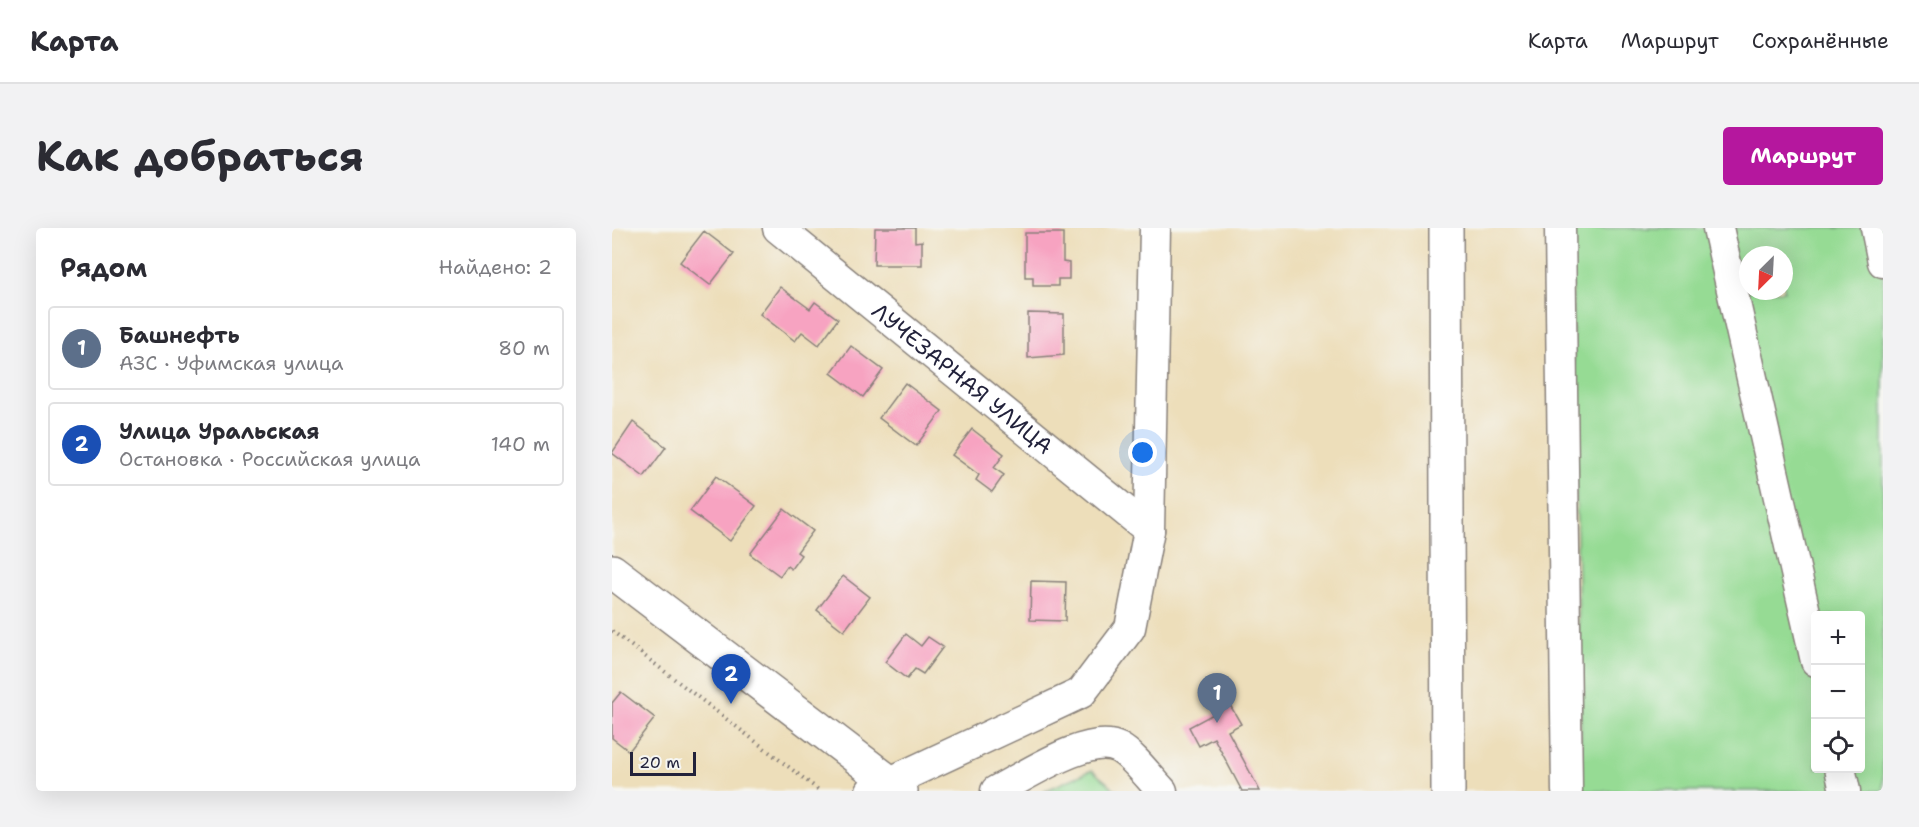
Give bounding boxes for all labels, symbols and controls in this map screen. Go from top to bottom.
text: Карта [30,22,119,60]
text: Карта [1528,27,1588,55]
text: Маршрут [1621,27,1719,55]
text: Сохранённые [1752,27,1889,55]
button: Маршрут [1723,127,1883,185]
text: Как добраться [36,128,364,184]
north arrow [1739,246,1793,300]
text: Рядом [60,250,147,285]
text: Найдено: 2 [439,254,552,280]
street label: ЛУЧЕЗАРНАЯ УЛИЦА [866,296,1059,461]
text: Башнефть [119,321,240,350]
text: 1 [77,335,86,361]
text: 80 m [498,335,550,361]
text: АЗС · Уфимская улица [119,350,344,376]
text: Улица Уральская [119,417,319,446]
text: 2 [75,431,89,457]
text: 140 m [491,431,550,457]
your location [1128,438,1157,467]
text: Остановка · Российская улица [119,446,421,472]
map controls [1811,611,1865,773]
button: + [1811,611,1865,665]
pin: 2 [712,654,750,704]
button: − [1811,665,1865,719]
pin: 1 [1198,674,1236,723]
button: locate [1811,719,1865,773]
scale bar [630,749,696,776]
text: 20 m [639,752,680,773]

